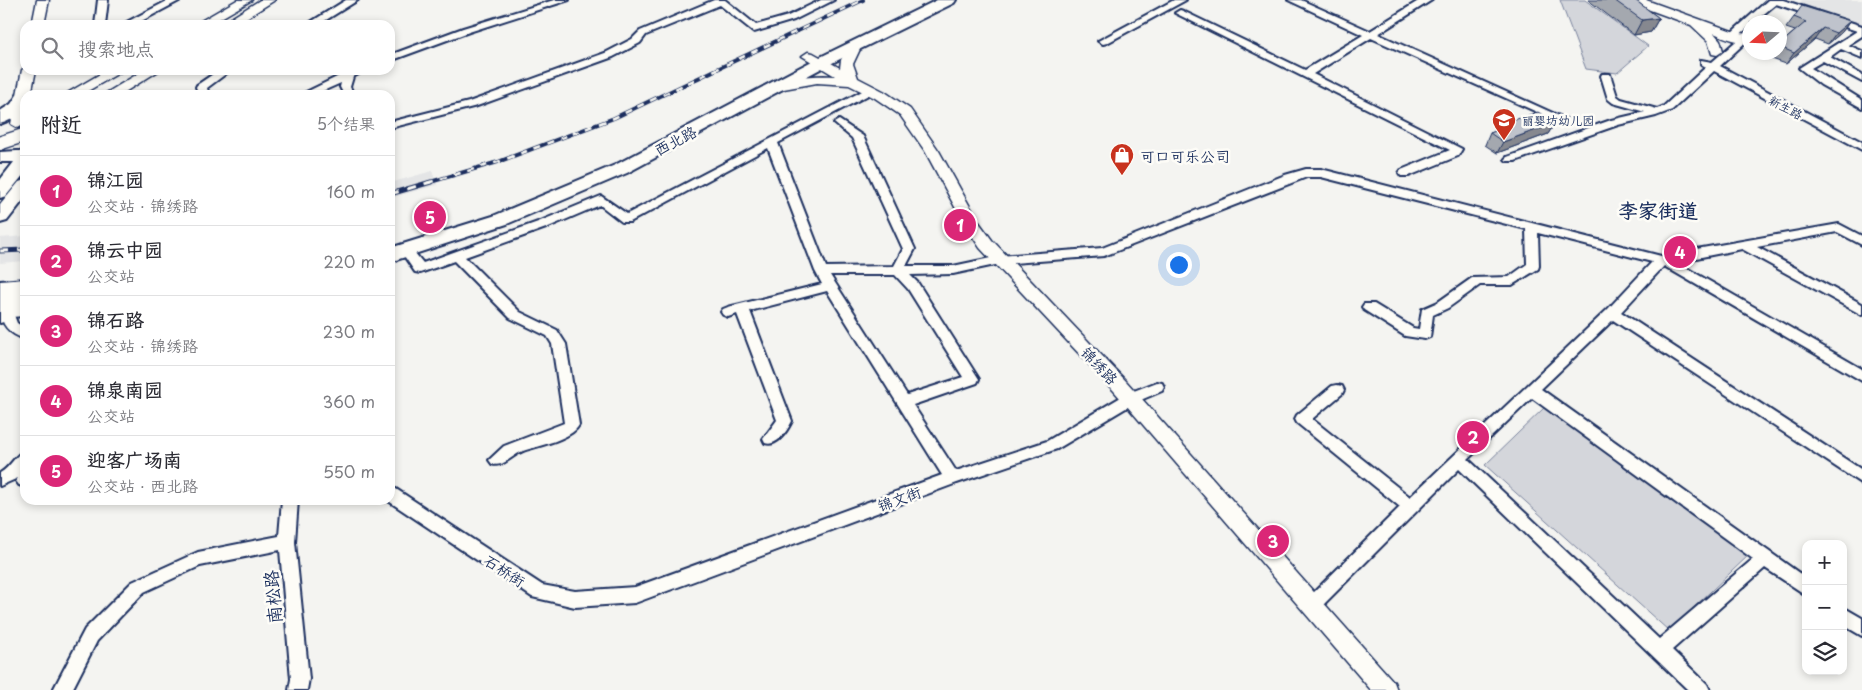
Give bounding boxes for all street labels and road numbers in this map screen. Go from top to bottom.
street label: 新生路 [1766,91,1806,123]
street label: 西北路 [650,119,700,161]
street label: 锦绣路 [1076,341,1124,389]
street label: 锦文街 [874,479,924,517]
street label: 石桥街 [480,548,530,592]
street label: 南松路 [256,569,288,625]

